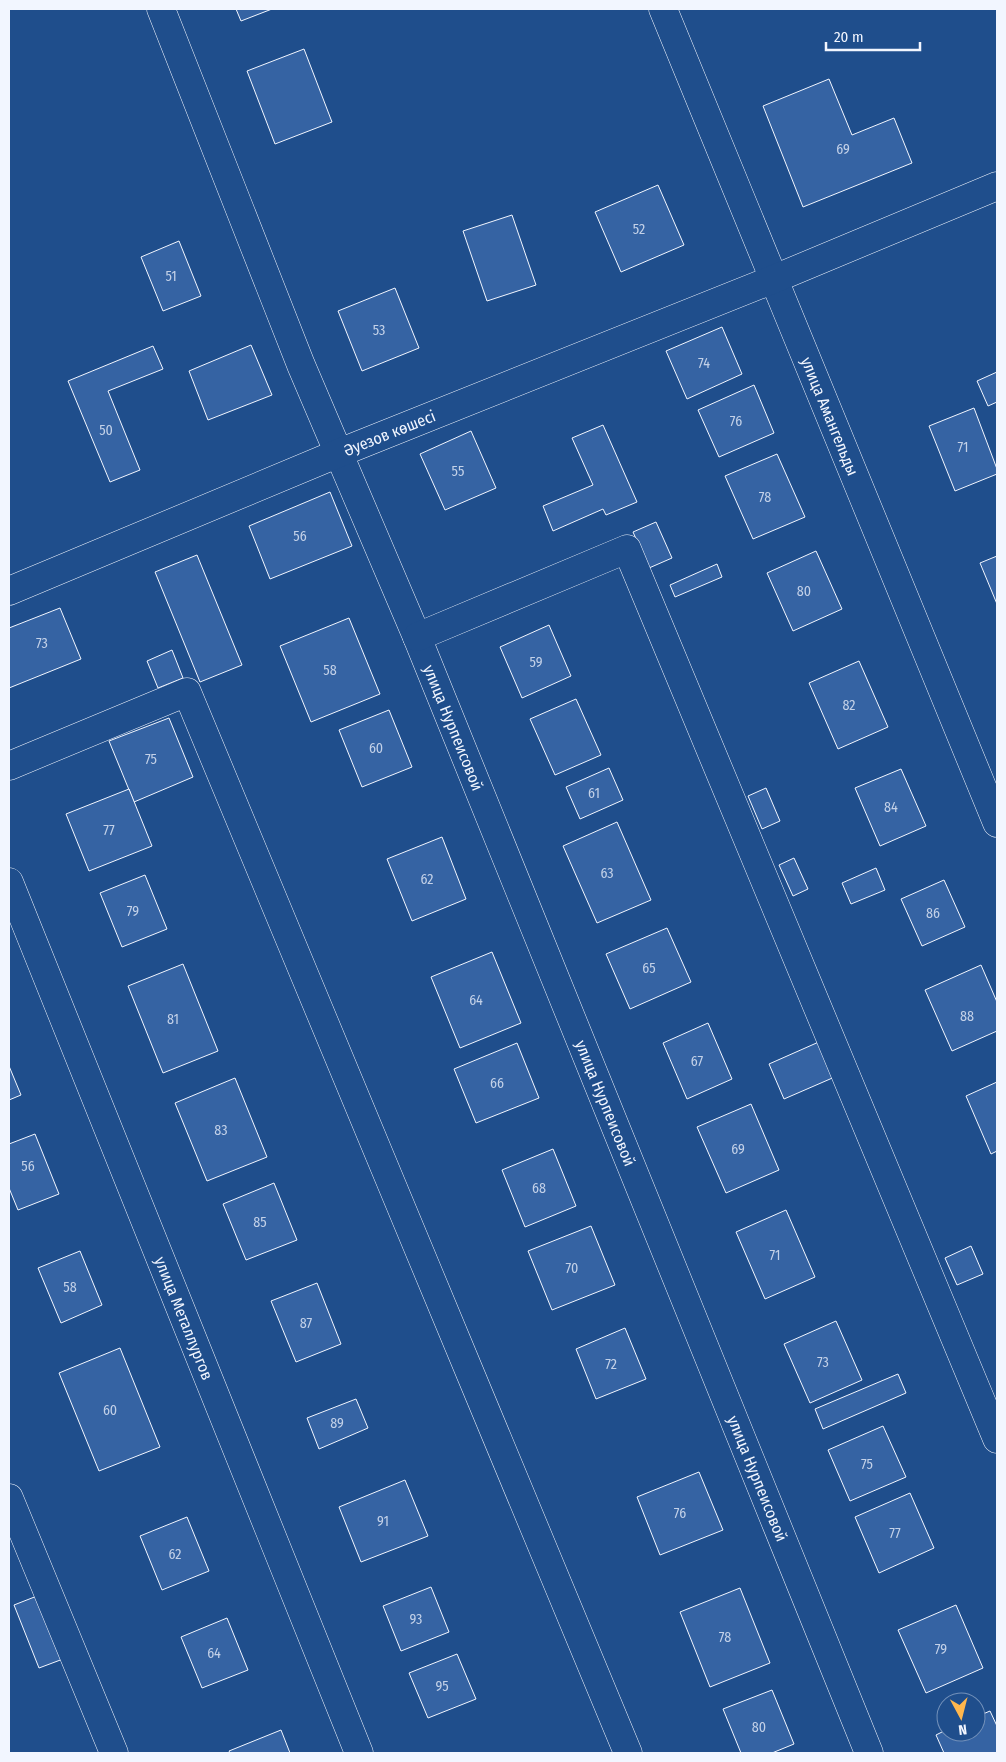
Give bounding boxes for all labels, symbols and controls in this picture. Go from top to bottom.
scale bar [826,20,920,52]
text: 20 m [834,28,864,46]
house number: 69 [836,141,850,158]
house number: 52 [633,221,645,238]
house number: 51 [165,268,177,285]
house number: 53 [373,322,385,339]
street label: улица Амангельды [797,354,863,478]
house number: 74 [698,355,710,372]
street label: Әуезов көшесі [341,406,438,460]
house number: 76 [730,413,742,430]
house number: 50 [99,422,113,439]
house number: 71 [958,439,968,456]
house number: 55 [452,463,464,480]
house number: 78 [759,489,771,506]
house number: 56 [293,528,307,545]
house number: 80 [797,583,811,600]
house number: 73 [36,635,48,652]
house number: 59 [529,654,543,671]
house number: 58 [323,662,337,679]
street label: улица Нурпеисовой [420,662,488,793]
house number: 82 [842,697,856,714]
house number: 60 [369,740,383,757]
house number: 75 [145,751,157,768]
house number: 61 [588,785,600,802]
house number: 84 [884,799,898,816]
house number: 77 [103,822,115,839]
house number: 63 [600,865,614,882]
house number: 62 [421,871,434,888]
house number: 79 [127,903,139,920]
house number: 86 [926,905,940,922]
house number: 65 [642,960,656,977]
house number: 64 [469,992,483,1009]
house number: 88 [960,1008,974,1025]
house number: 81 [167,1011,179,1028]
street label: улица Нурпеисовой [572,1037,640,1169]
house number: 67 [691,1053,703,1070]
house number: 66 [490,1075,504,1092]
house number: 83 [214,1122,228,1139]
house number: 69 [731,1141,745,1158]
house number: 56 [21,1158,35,1175]
house number: 68 [532,1180,546,1197]
house number: 85 [253,1214,267,1231]
house number: 71 [770,1247,780,1264]
street label: улица Металлургов [151,1254,217,1382]
house number: 70 [566,1260,578,1277]
house number: 58 [63,1279,77,1296]
house number: 87 [300,1315,313,1332]
house number: 73 [817,1354,829,1371]
house number: 72 [605,1356,617,1373]
house number: 60 [103,1402,117,1419]
street label: улица Нурпеисовой [724,1413,792,1544]
house number: 89 [330,1415,344,1432]
house number: 75 [861,1456,873,1473]
house number: 76 [674,1505,686,1522]
house number: 91 [377,1513,389,1530]
house number: 77 [889,1525,901,1542]
house number: 62 [169,1546,182,1563]
house number: 93 [410,1611,422,1628]
house number: 78 [719,1629,731,1646]
house number: 79 [935,1641,947,1658]
house number: 64 [207,1645,221,1662]
house number: 95 [435,1678,449,1695]
north arrow [936,1692,986,1742]
house number: 80 [752,1719,766,1736]
text: N [957,1720,968,1738]

